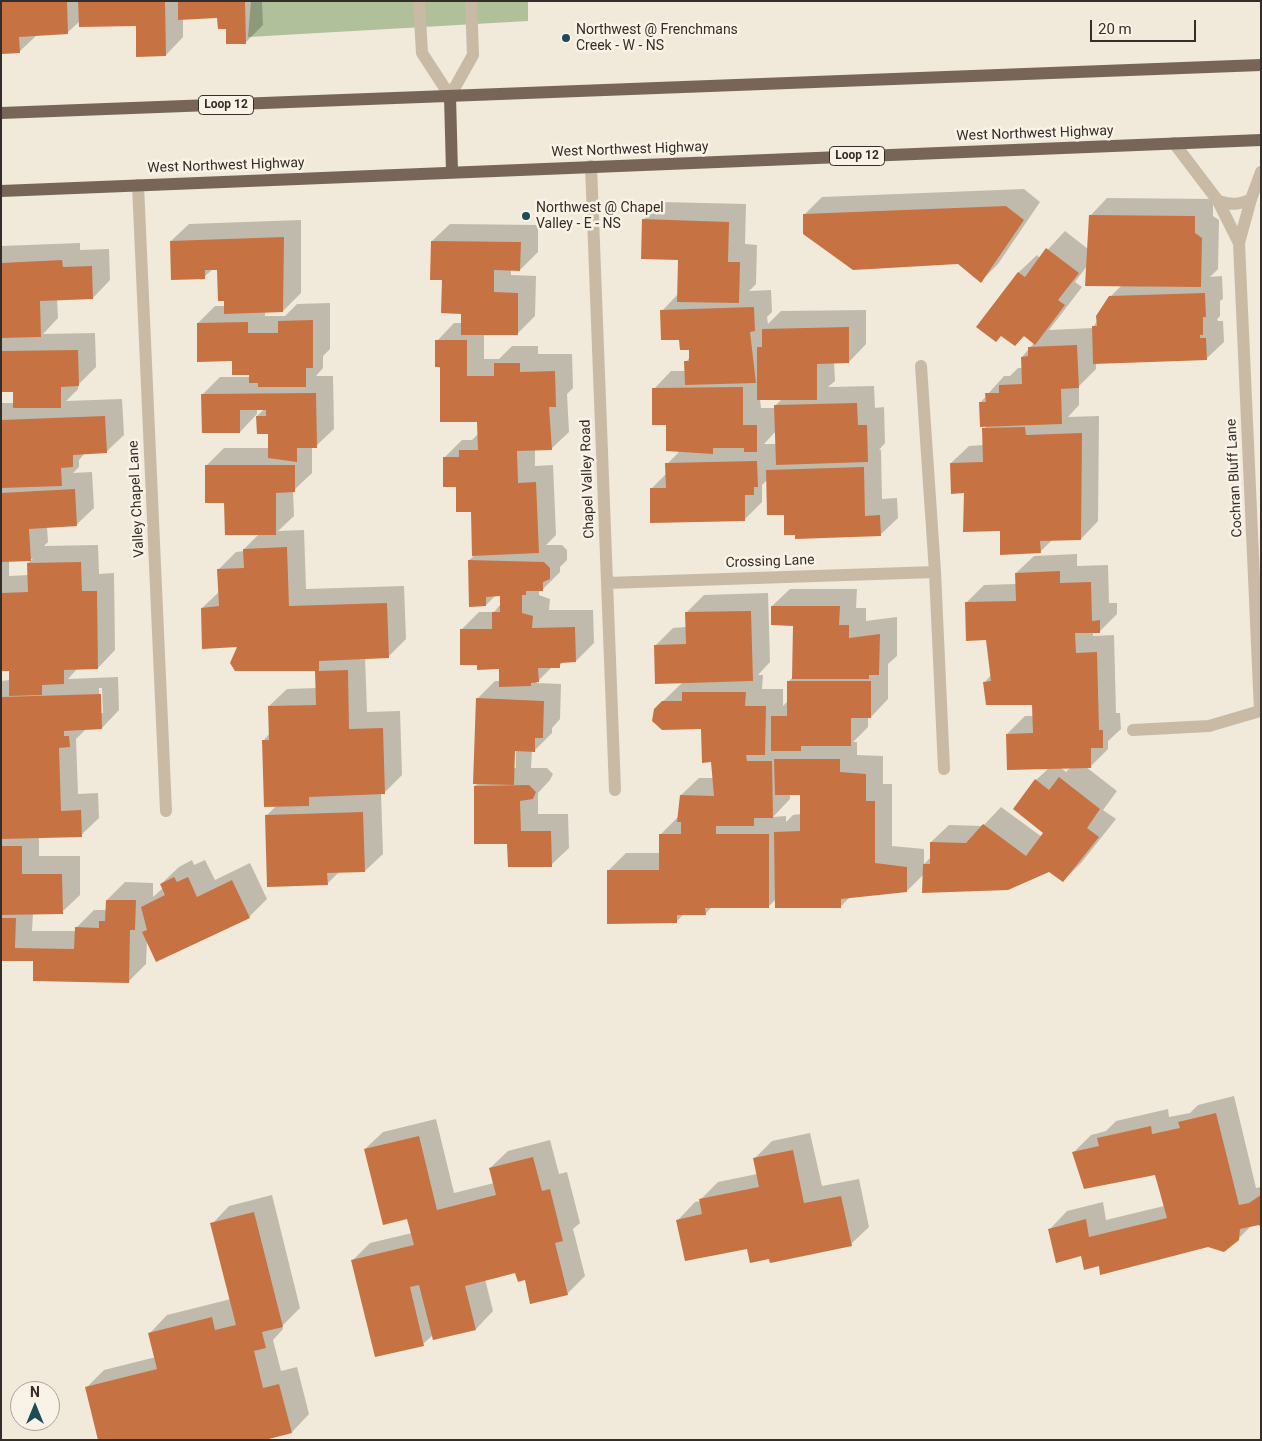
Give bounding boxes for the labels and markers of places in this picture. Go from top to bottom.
place label: Northwest @ Frenchmans Creek - W - NS [576,22,738,54]
marker: Northwest @ Frenchmans Creek - W - NS [560,32,572,44]
place label: Northwest @ Chapel Valley - E - NS [536,200,664,232]
marker: Northwest @ Chapel Valley - E - NS [520,210,532,222]

